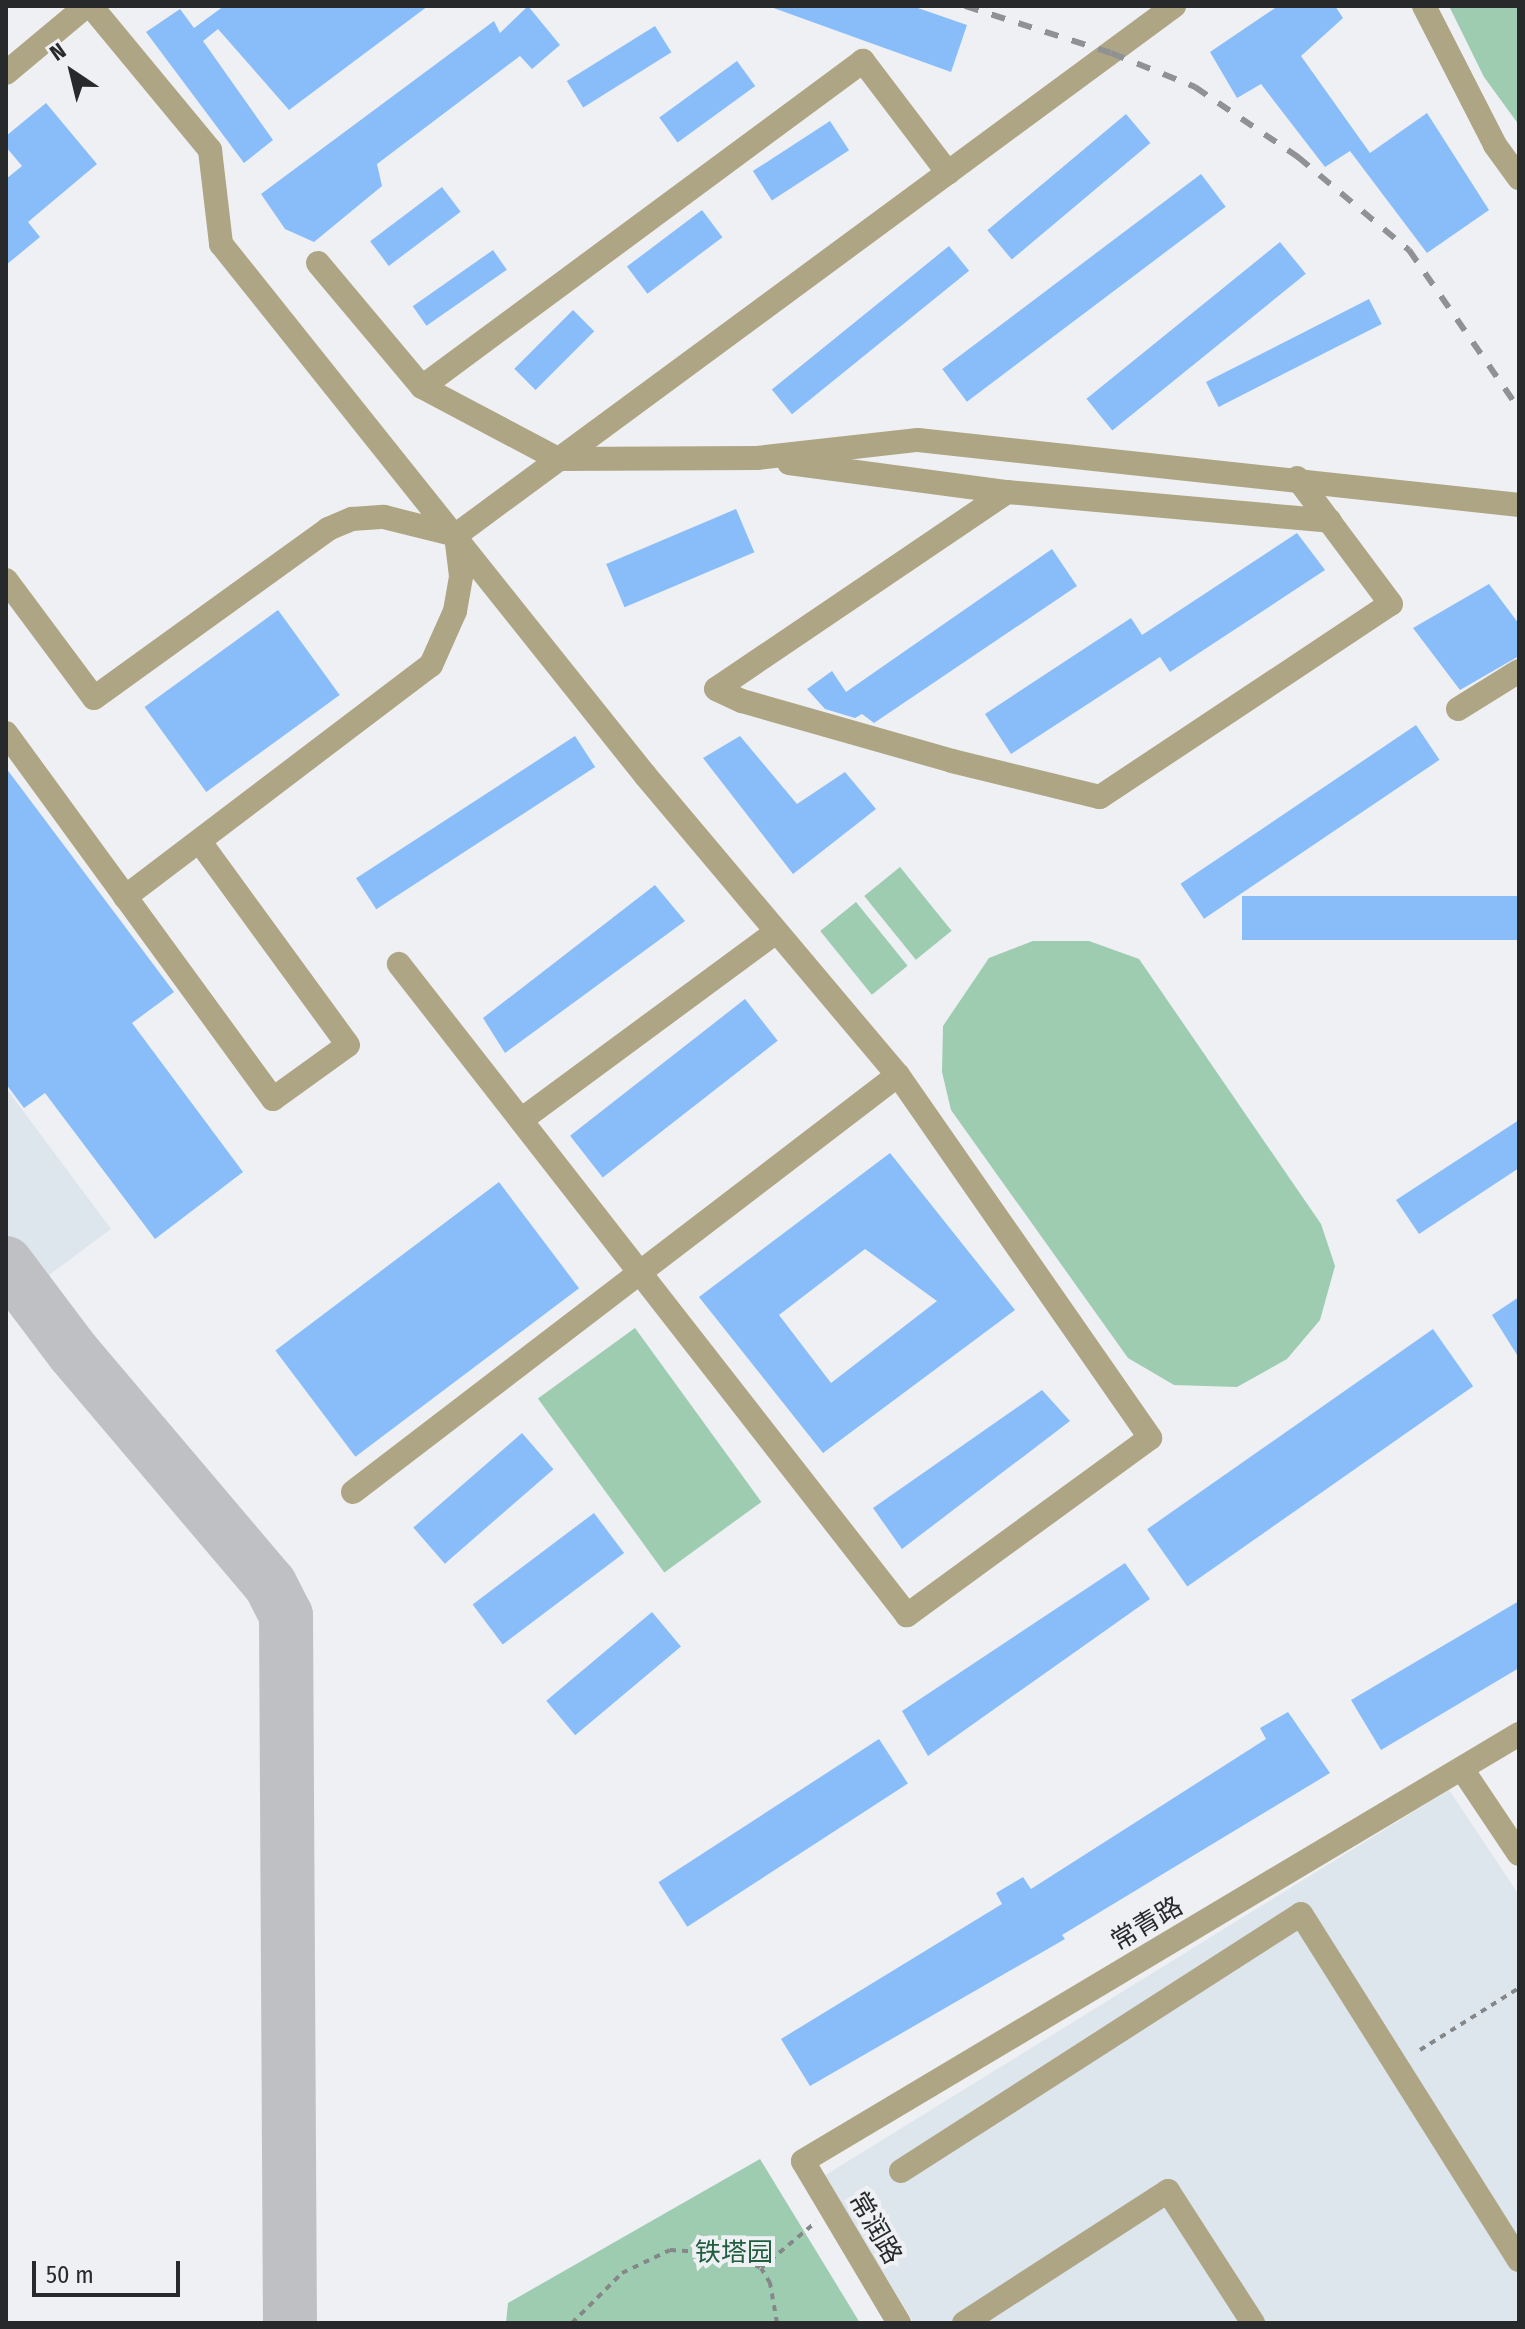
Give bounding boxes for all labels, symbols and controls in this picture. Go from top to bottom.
north arrow [32,32,112,112]
text: N [45,37,71,67]
street label: 常青路 [1106,1891,1188,1957]
street label: 常润路 [842,2186,908,2270]
park label: 铁塔园 [695,2237,773,2269]
scale bar [36,2245,184,2295]
text: 50 m [46,2261,94,2289]

